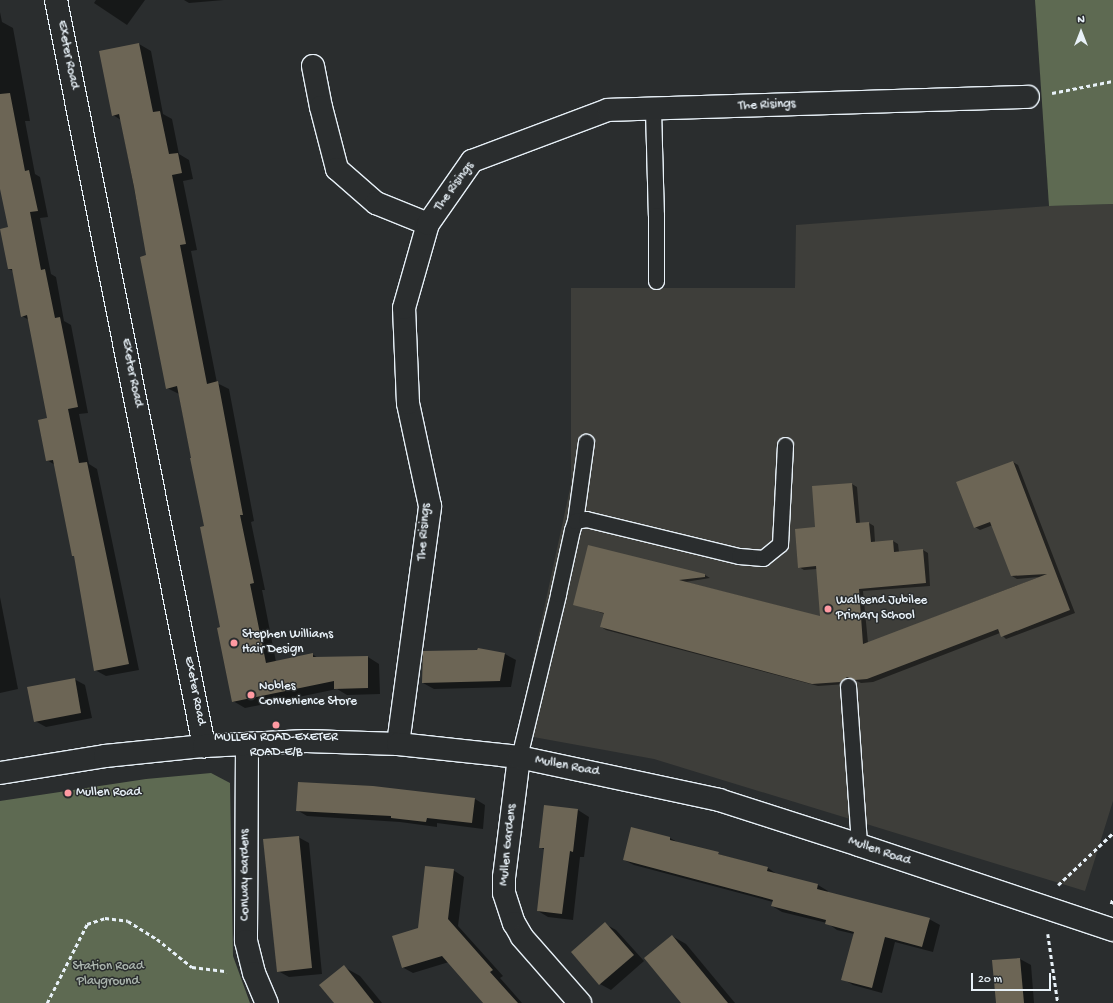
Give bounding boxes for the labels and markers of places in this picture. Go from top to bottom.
place label: Wallsend Jubilee Primary School [836,594,927,625]
marker: Wallsend Jubilee Primary School [823,604,833,614]
place label: Stephen Williams Hair Design [242,628,333,659]
marker: Stephen Williams Hair Design [229,638,239,648]
place label: Nobles Convenience Store [259,680,357,711]
marker: Nobles Convenience Store [246,690,256,700]
marker: MULLEN ROAD-EXETER ROAD-E/B [271,720,281,730]
place label: MULLEN ROAD-EXETER ROAD-E/B [214,731,338,762]
place label: Mullen Road [76,785,141,801]
marker: Mullen Road [63,788,73,798]

